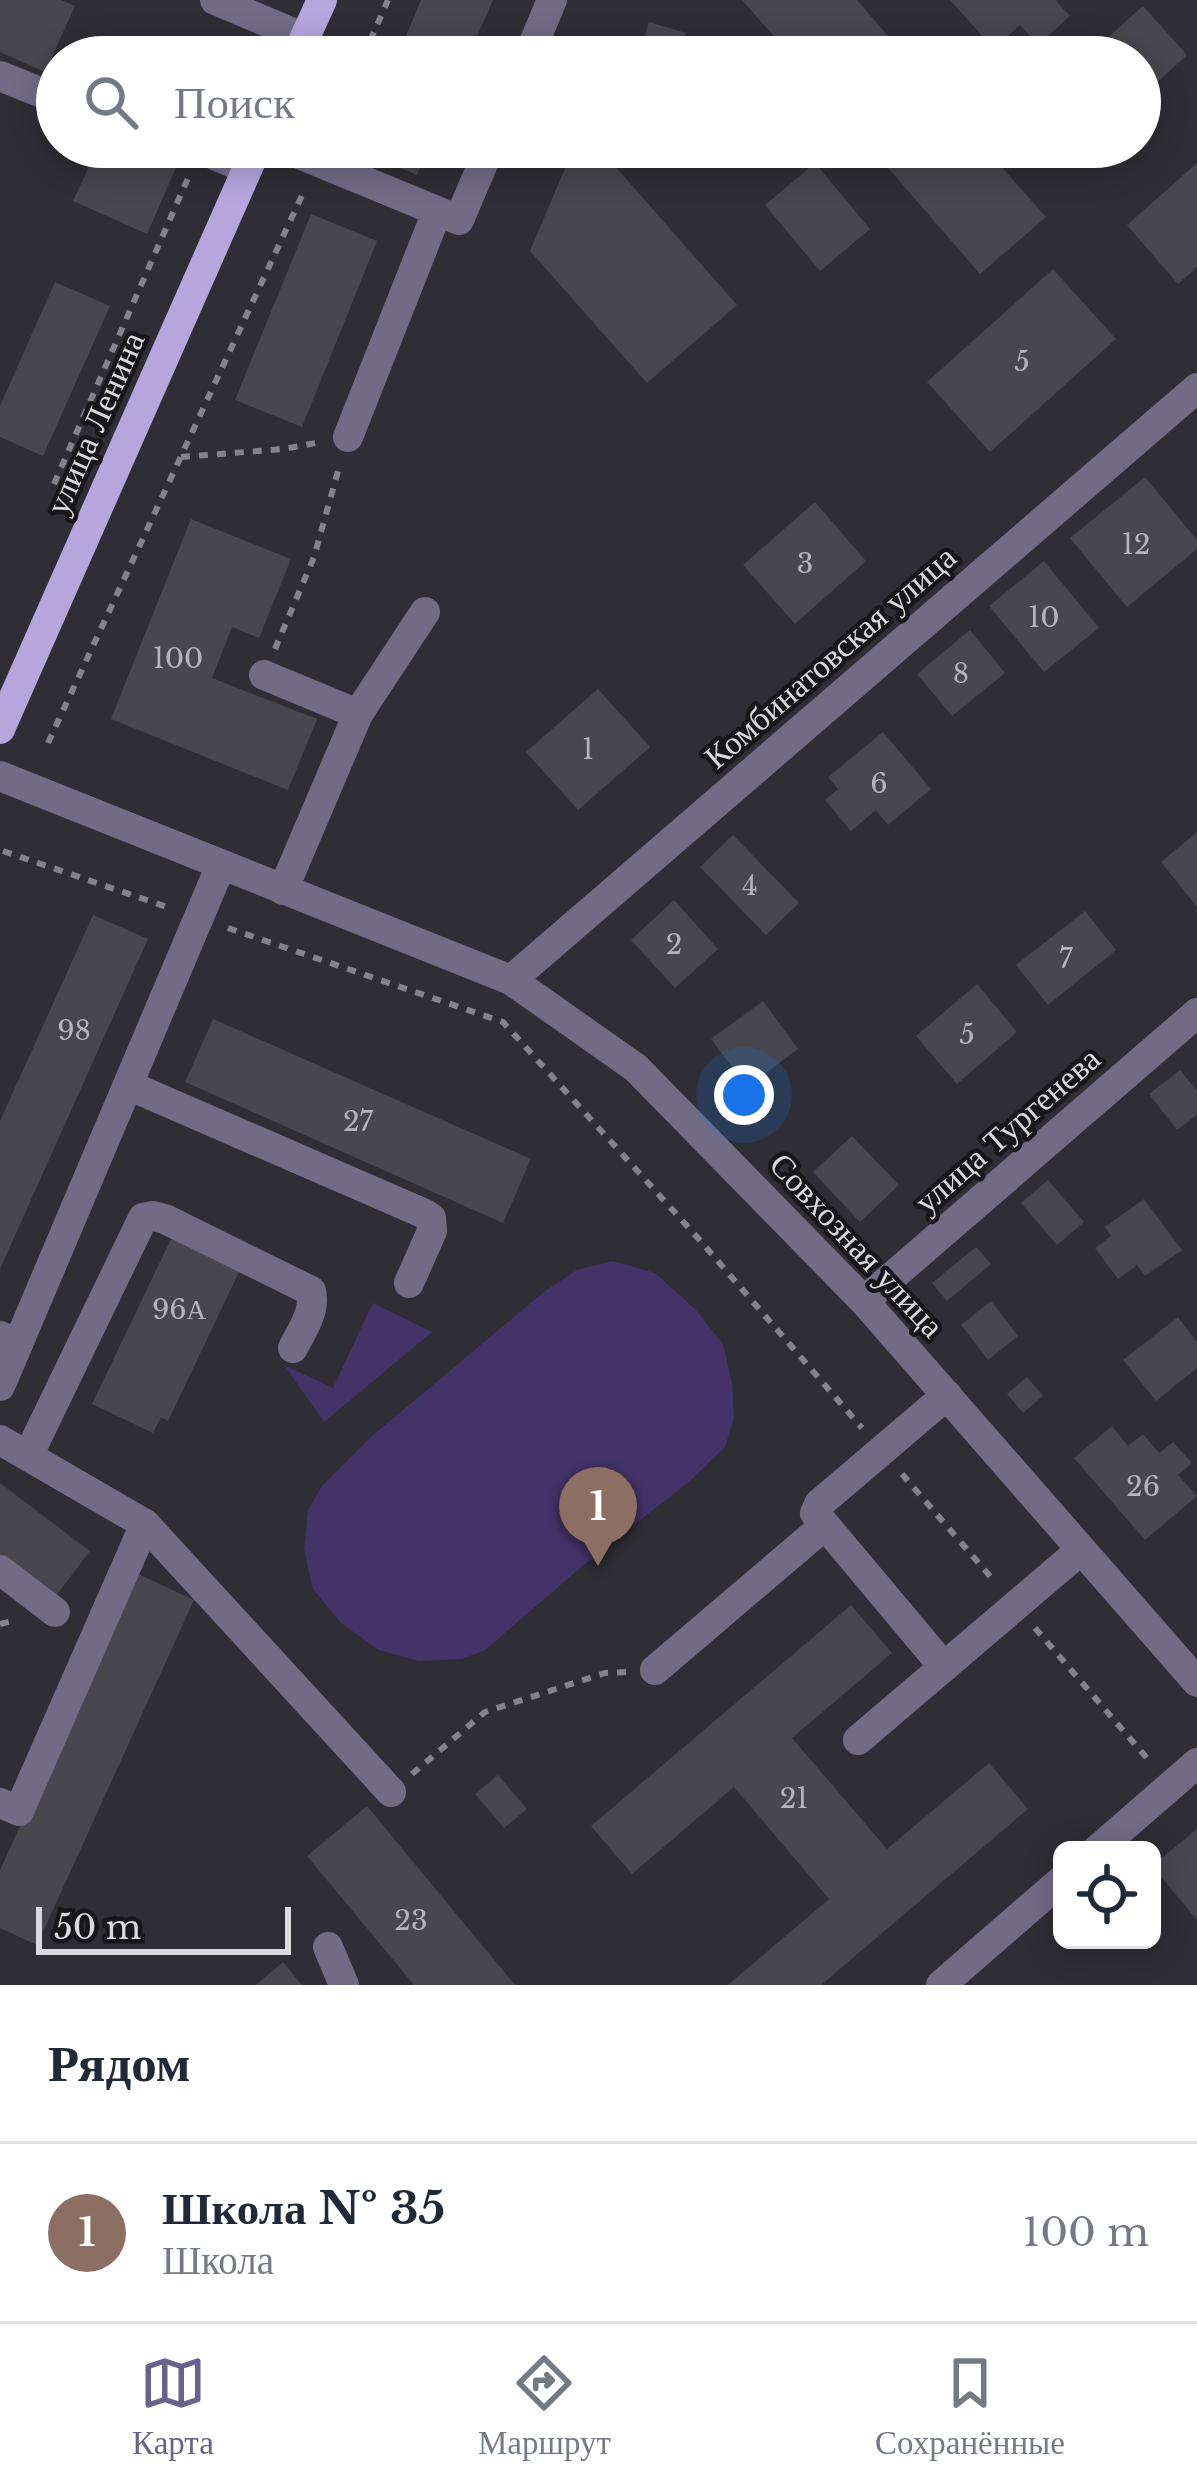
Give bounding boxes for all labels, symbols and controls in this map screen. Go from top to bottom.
search box [36,36,1161,168]
icon: search [78,69,144,135]
text: Поиск [174,74,295,130]
street label: улица Ленина [37,325,154,521]
house number: 5 [1014,345,1030,378]
house number: 12 [1122,528,1150,561]
street label: Комбинатовская улица [696,536,964,777]
house number: 3 [797,547,813,580]
house number: 10 [1028,601,1060,634]
house number: 100 [153,642,203,675]
house number: 8 [953,657,969,690]
house number: 1 [582,733,594,766]
house number: 6 [870,767,888,800]
house number: 4 [742,869,758,902]
house number: 2 [666,928,682,961]
house number: 7 [1059,942,1073,975]
house number: 98 [57,1014,91,1047]
house number: 5 [959,1018,975,1051]
street label: улица Тургенева [906,1038,1108,1222]
your location [714,1065,774,1125]
house number: 27 [343,1105,374,1138]
street label: Совхозная улица [761,1144,953,1346]
house number: 96А [152,1293,207,1326]
pin: 1 [559,1467,637,1566]
house number: 26 [1126,1470,1160,1503]
house number: 21 [780,1782,808,1815]
map controls [1053,1841,1161,1949]
button: locate [1053,1841,1161,1949]
scale bar [36,1901,291,1954]
house number: 23 [394,1904,428,1937]
text: 50 m [54,1907,141,1948]
text: Рядом [48,2032,191,2095]
text: Школа № 35 [162,2180,445,2236]
text: 1 [78,2208,96,2257]
text: 100 m [1023,2208,1149,2257]
text: Школа [162,2236,274,2285]
tab: Карта [132,2350,214,2463]
tab: Маршрут [478,2350,611,2463]
tab: Сохранённые [875,2350,1065,2463]

